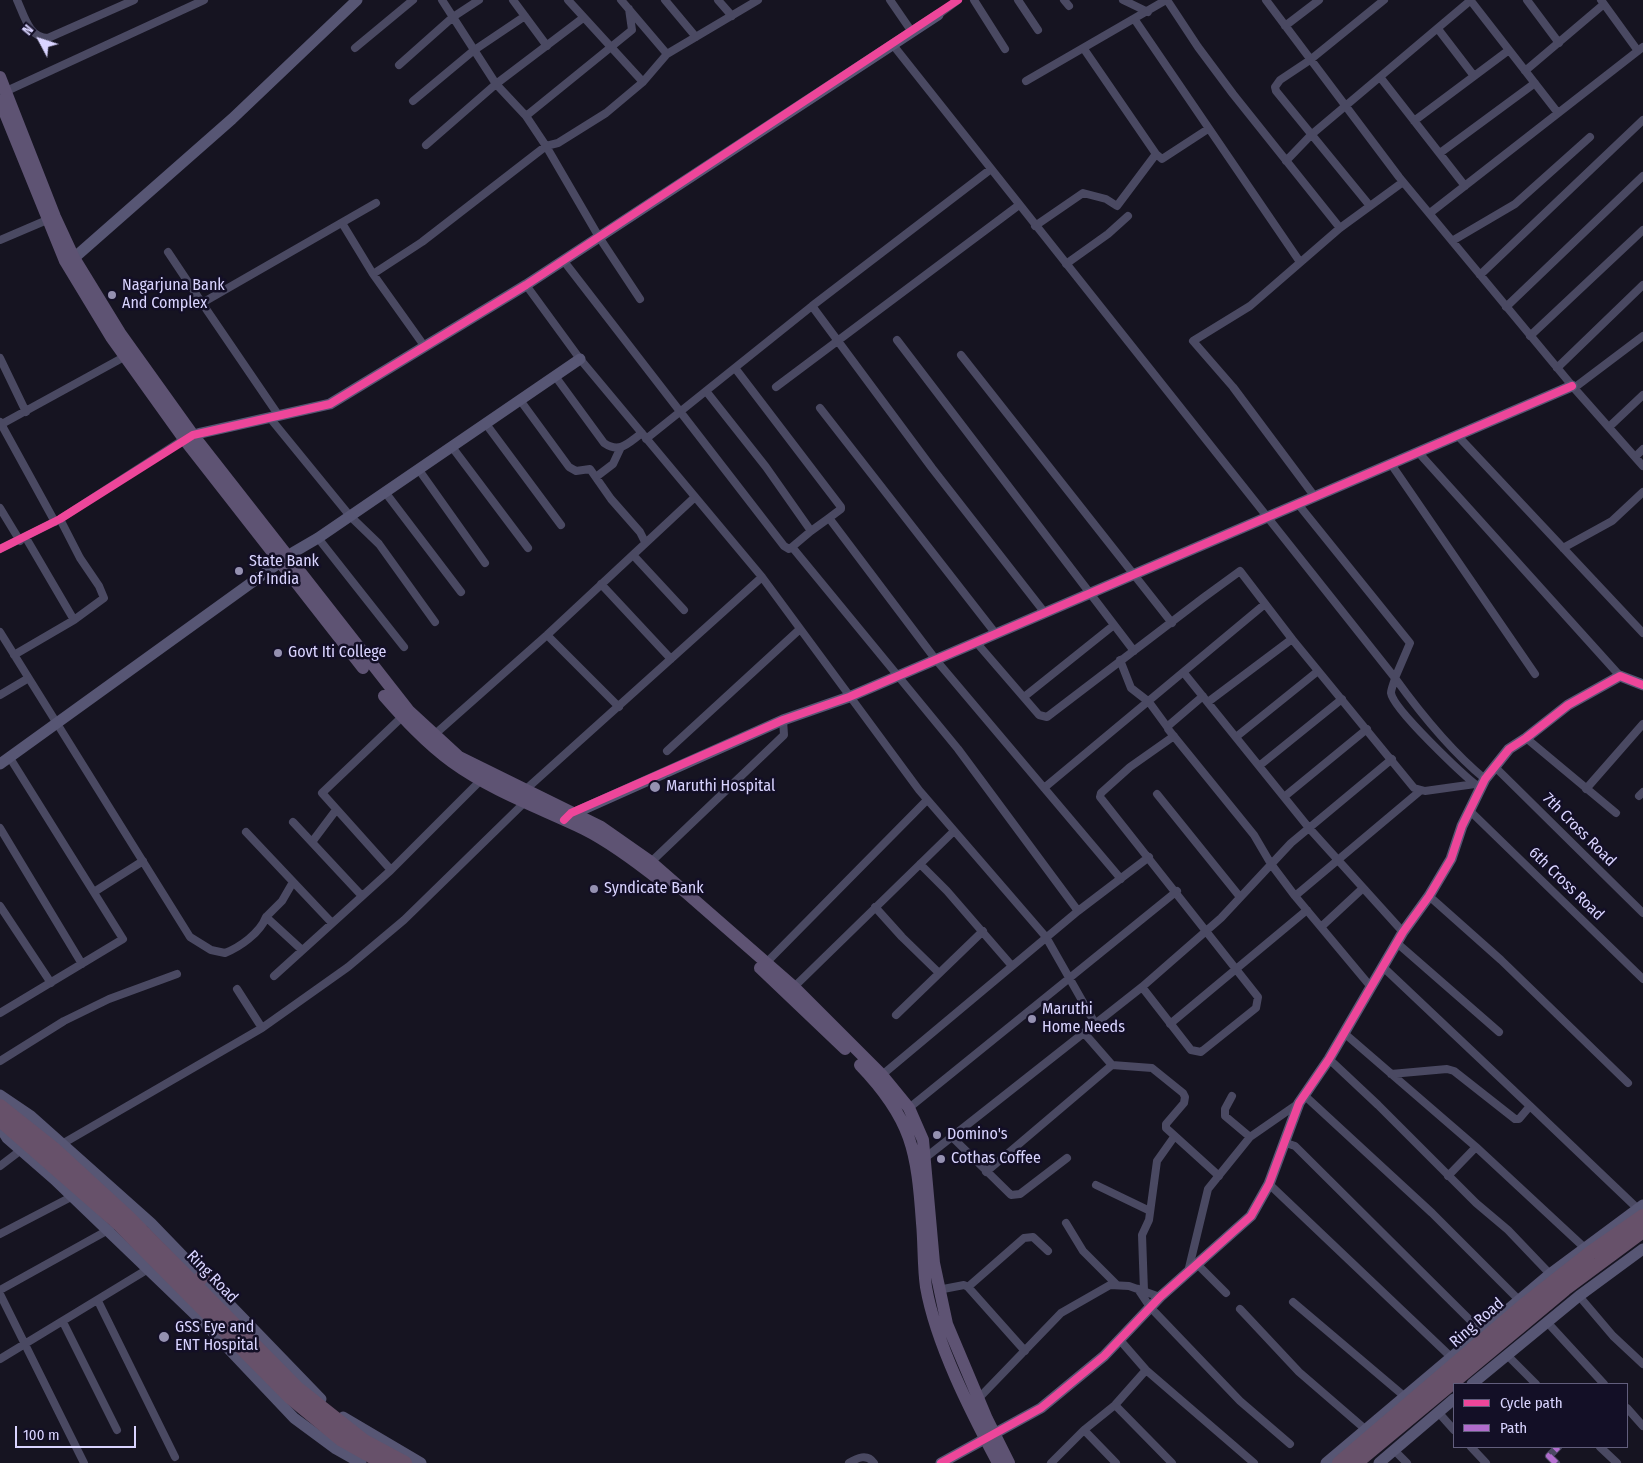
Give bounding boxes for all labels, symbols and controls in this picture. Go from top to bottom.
north arrow [15,15,65,65]
text: N [19,21,37,39]
place label: Nagarjuna Bank And Complex [122,276,225,314]
marker: Nagarjuna Bank And Complex [106,289,118,301]
place label: State Bank of India [249,552,319,590]
marker: State Bank of India [233,565,245,577]
place label: Govt Iti College [288,643,387,663]
marker: Govt Iti College [272,647,284,659]
place label: Maruthi Hospital [666,777,775,797]
marker: Maruthi Hospital [648,780,662,794]
street label: 7th Cross Road [1538,789,1620,871]
street label: 6th Cross Road [1524,843,1608,925]
place label: Syndicate Bank [604,879,704,899]
marker: Syndicate Bank [588,883,600,895]
place label: Maruthi Home Needs [1042,1000,1125,1038]
marker: Maruthi Home Needs [1026,1013,1038,1025]
place label: Domino's [947,1125,1008,1145]
marker: Domino's [931,1129,943,1141]
place label: Cothas Coffee [951,1149,1041,1169]
marker: Cothas Coffee [935,1153,947,1165]
street label: Ring Road [182,1247,242,1307]
street label: Ring Road [1446,1294,1508,1352]
place label: GSS Eye and ENT Hospital [175,1318,258,1356]
marker: GSS Eye and ENT Hospital [157,1330,171,1344]
legend [1453,1383,1628,1448]
text: Cycle path [1500,1394,1563,1412]
scale bar [18,1416,139,1448]
text: Path [1500,1419,1527,1437]
text: 100 m [23,1426,60,1444]

